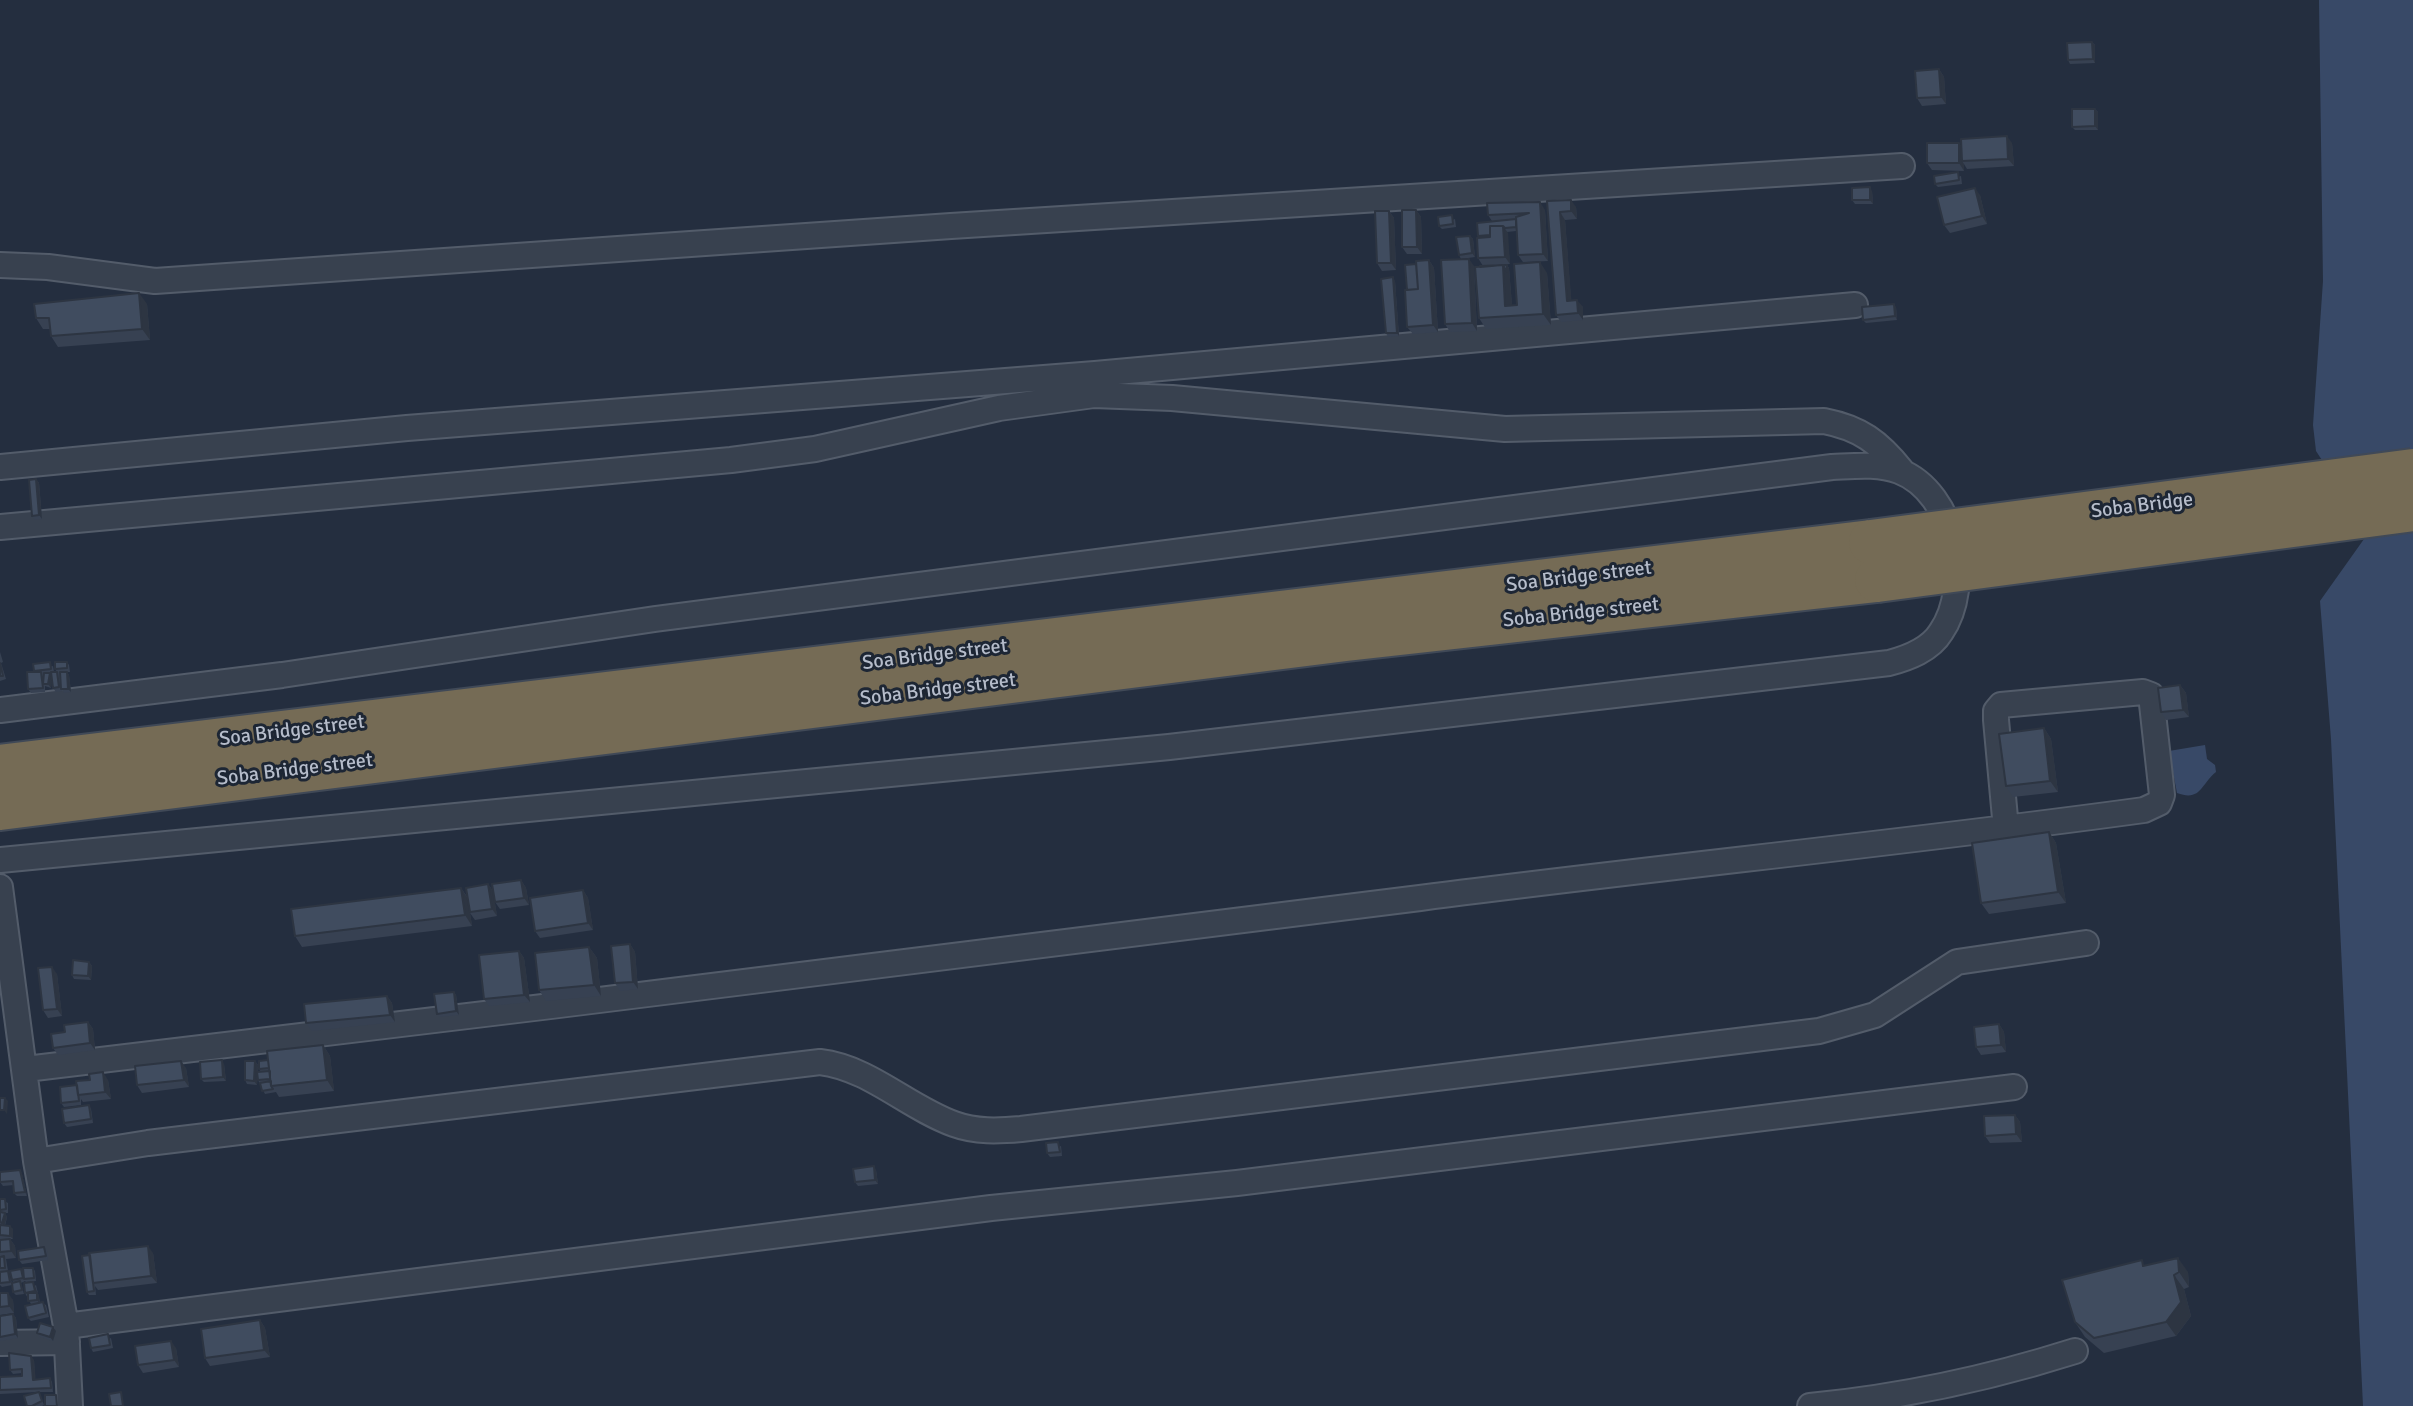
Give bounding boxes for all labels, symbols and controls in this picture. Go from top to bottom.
street label: Soba Bridge [2090,488,2194,524]
street label: Soa Bridge street [1505,556,1653,598]
street label: Soba Bridge street [1502,593,1660,633]
street label: Soa Bridge street [861,634,1009,676]
street label: Soba Bridge street [859,669,1017,711]
street label: Soa Bridge street [218,710,366,752]
street label: Soba Bridge street [216,749,374,791]

